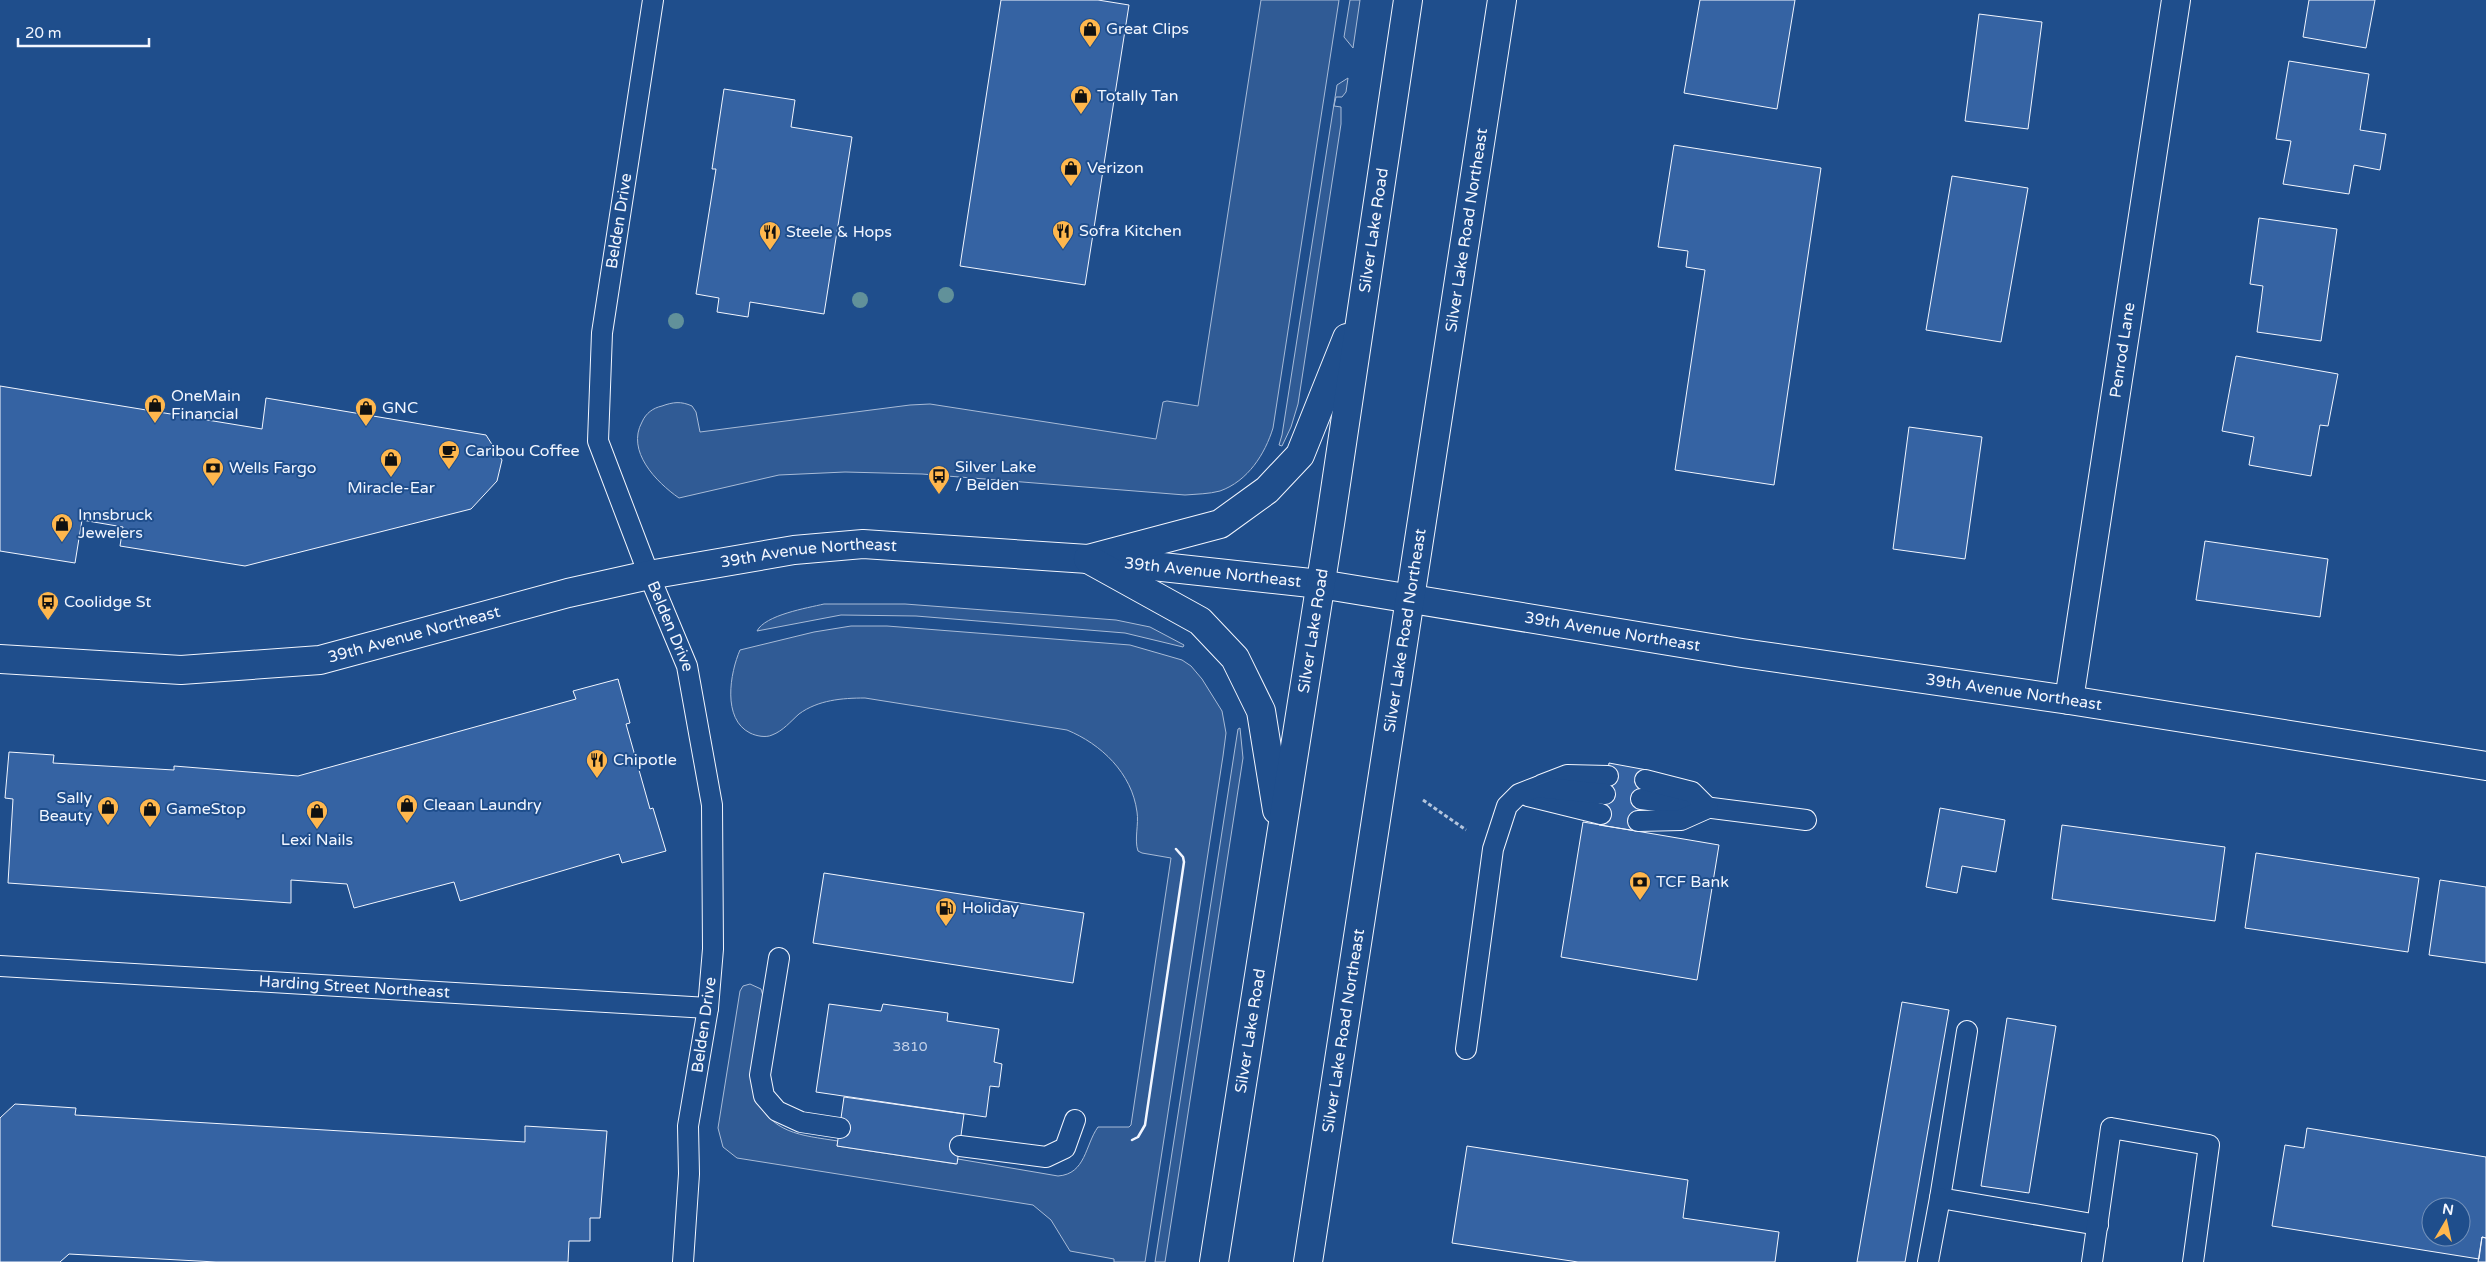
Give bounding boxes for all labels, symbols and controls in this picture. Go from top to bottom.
scale bar [18,15,149,47]
shop icon: Great Clips [1078,17,1102,48]
place label: Great Clips [1106,19,1189,39]
text: 20 m [25,24,62,42]
shop icon: Totally Tan [1069,84,1093,115]
place label: Totally Tan [1097,86,1178,106]
street label: Silver Lake Road Northeast [1441,127,1492,333]
shop icon: Verizon [1059,156,1083,187]
place label: Verizon [1087,158,1144,178]
street label: Silver Lake Road [1355,167,1393,294]
street label: Belden Drive [602,172,636,270]
restaurant icon: Sofra Kitchen [1051,219,1075,250]
restaurant icon: Steele & Hops [758,220,782,251]
place label: Sofra Kitchen [1079,221,1182,241]
place label: Steele & Hops [786,222,892,242]
street label: Penrod Lane [2105,301,2140,399]
place label: OneMain Financial [171,386,241,424]
shop icon: OneMain Financial [143,393,167,424]
shop icon: GNC [354,396,378,427]
place label: GNC [382,398,418,418]
cafe icon: Caribou Coffee [437,439,461,470]
place label: Caribou Coffee [465,441,580,461]
shop icon: Miracle-Ear [379,447,403,478]
bank icon: Wells Fargo [201,456,225,487]
place label: Silver Lake / Belden [955,457,1036,495]
place label: Wells Fargo [229,458,317,478]
bus stop icon: Silver Lake / Belden [927,464,951,495]
place label: Miracle-Ear [347,478,436,498]
place label: Innsbruck Jewelers [78,505,153,543]
shop icon: Innsbruck Jewelers [50,512,74,543]
street label: Silver Lake Road Northeast [1380,527,1431,734]
street label: 39th Avenue Northeast [719,534,898,573]
street label: 39th Avenue Northeast [1123,553,1302,592]
street label: Silver Lake Road [1294,567,1333,694]
street label: Belden Drive [643,578,698,673]
bus stop icon: Coolidge St [36,590,60,621]
place label: Coolidge St [64,592,151,612]
street label: 39th Avenue Northeast [325,602,502,667]
street label: 39th Avenue Northeast [1523,608,1702,656]
street label: 39th Avenue Northeast [1924,670,2103,715]
restaurant icon: Chipotle [585,748,609,779]
place label: Chipotle [613,750,677,770]
place label: Sally Beauty [39,788,92,826]
shop icon: Cleaan Laundry [395,793,419,824]
shop icon: Sally Beauty [96,795,120,826]
place label: Cleaan Laundry [423,795,542,815]
shop icon: GameStop [138,797,162,828]
place label: GameStop [166,799,246,819]
shop icon: Lexi Nails [305,799,329,830]
place label: Lexi Nails [281,830,353,850]
bank icon: TCF Bank [1628,870,1652,901]
place label: TCF Bank [1656,872,1729,892]
fuel station icon: Holiday [934,896,958,927]
place label: Holiday [962,898,1019,918]
street label: Silver Lake Road Northeast [1318,927,1369,1134]
street label: Silver Lake Road [1231,967,1270,1094]
street label: Harding Street Northeast [258,971,450,1003]
street label: Belden Drive [687,976,721,1074]
house number: 3810 [892,1038,928,1055]
north arrow [2421,1197,2471,1247]
text: N [2441,1200,2455,1219]

